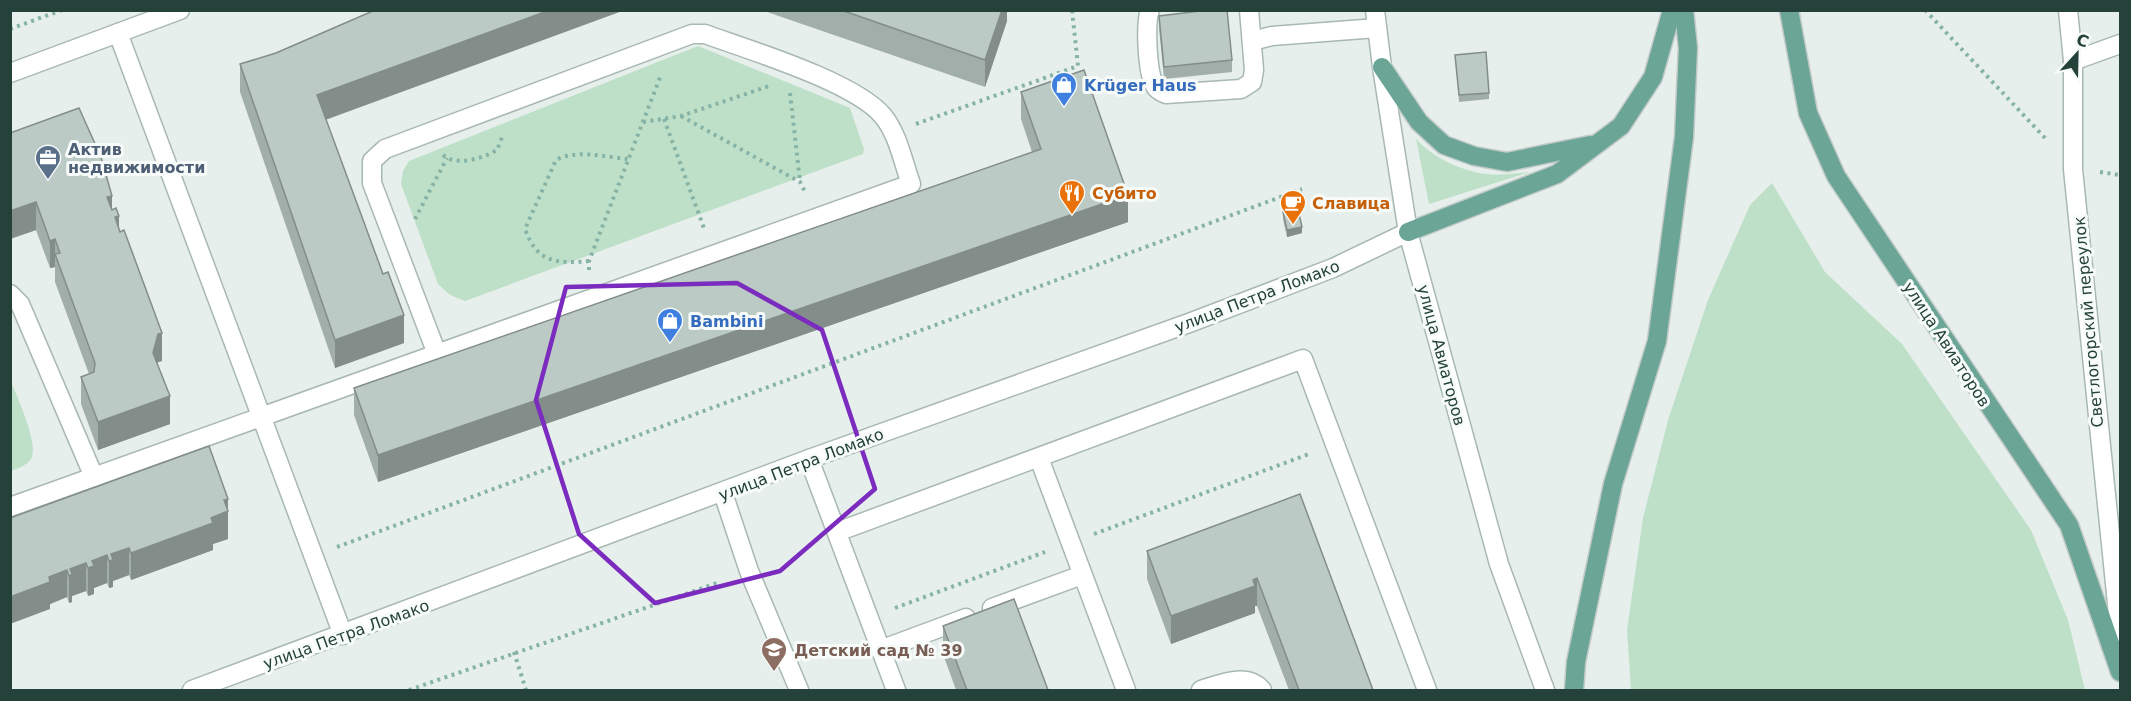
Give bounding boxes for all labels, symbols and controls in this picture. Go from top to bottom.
north arrow [2047,24,2107,84]
text: С [2073,30,2091,52]
shop icon: Krüger Haus [1049,70,1079,108]
place label: Krüger Haus [1084,76,1197,95]
place label: Актив недвижимости [68,140,205,177]
office icon: Актив недвижимости [33,143,63,181]
restaurant icon: Субито [1057,178,1087,216]
place label: Субито [1092,184,1157,203]
cafe icon: Славица [1278,188,1308,226]
place label: Славица [1312,194,1390,213]
street label: Светлогорский переулок [2070,215,2107,428]
street label: улица Петра Ломако [1172,256,1342,337]
street label: улица Авиаторов [1899,278,1994,410]
street label: улица Авиаторов [1414,283,1469,428]
shop icon: Bambini [655,306,685,344]
place label: Bambini [690,312,763,331]
street label: улица Петра Ломако [716,424,886,505]
street label: улица Петра Ломако [261,596,432,673]
school or university icon: Детский сад № 39 [759,635,789,673]
place label: Детский сад № 39 [794,641,963,660]

